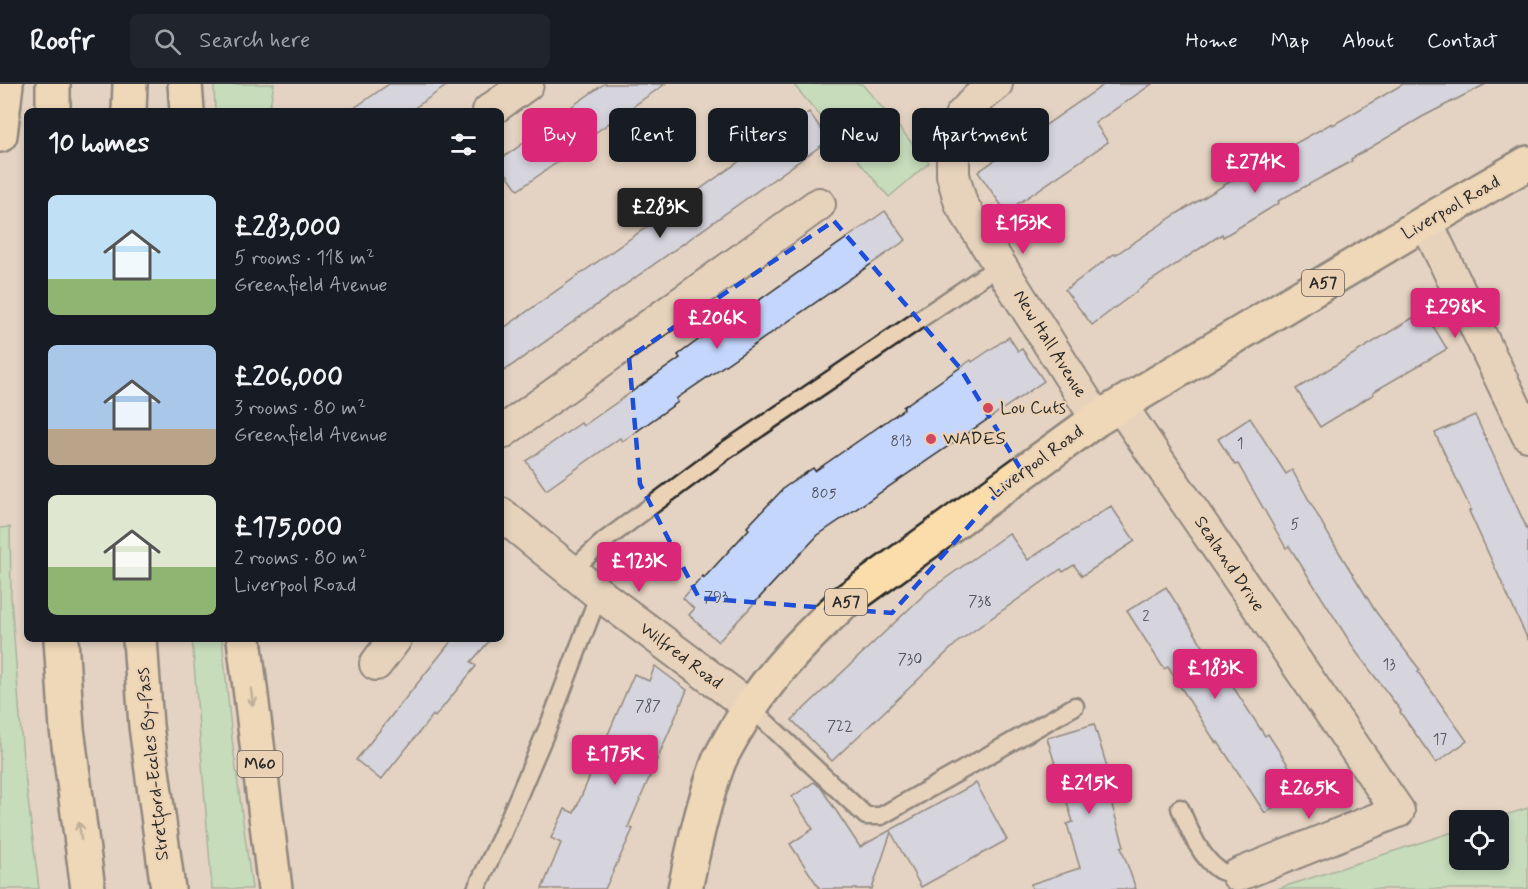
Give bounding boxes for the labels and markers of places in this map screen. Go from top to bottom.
pin: £274K [1213,143,1297,194]
pin: £283K [618,188,702,239]
pin: £153K [981,204,1065,255]
pin: £298K [1413,288,1497,339]
pin: £206K [675,299,759,350]
place label: Lou Cuts [1000,396,1066,420]
marker: Lou Cuts [981,401,995,415]
place label: WADES [943,427,1006,451]
marker: WADES [924,432,938,446]
pin: £123K [597,542,681,593]
pin: £183K [1173,649,1257,700]
pin: £175K [573,735,657,786]
pin: £215K [1047,764,1131,815]
pin: £265K [1267,769,1351,820]

